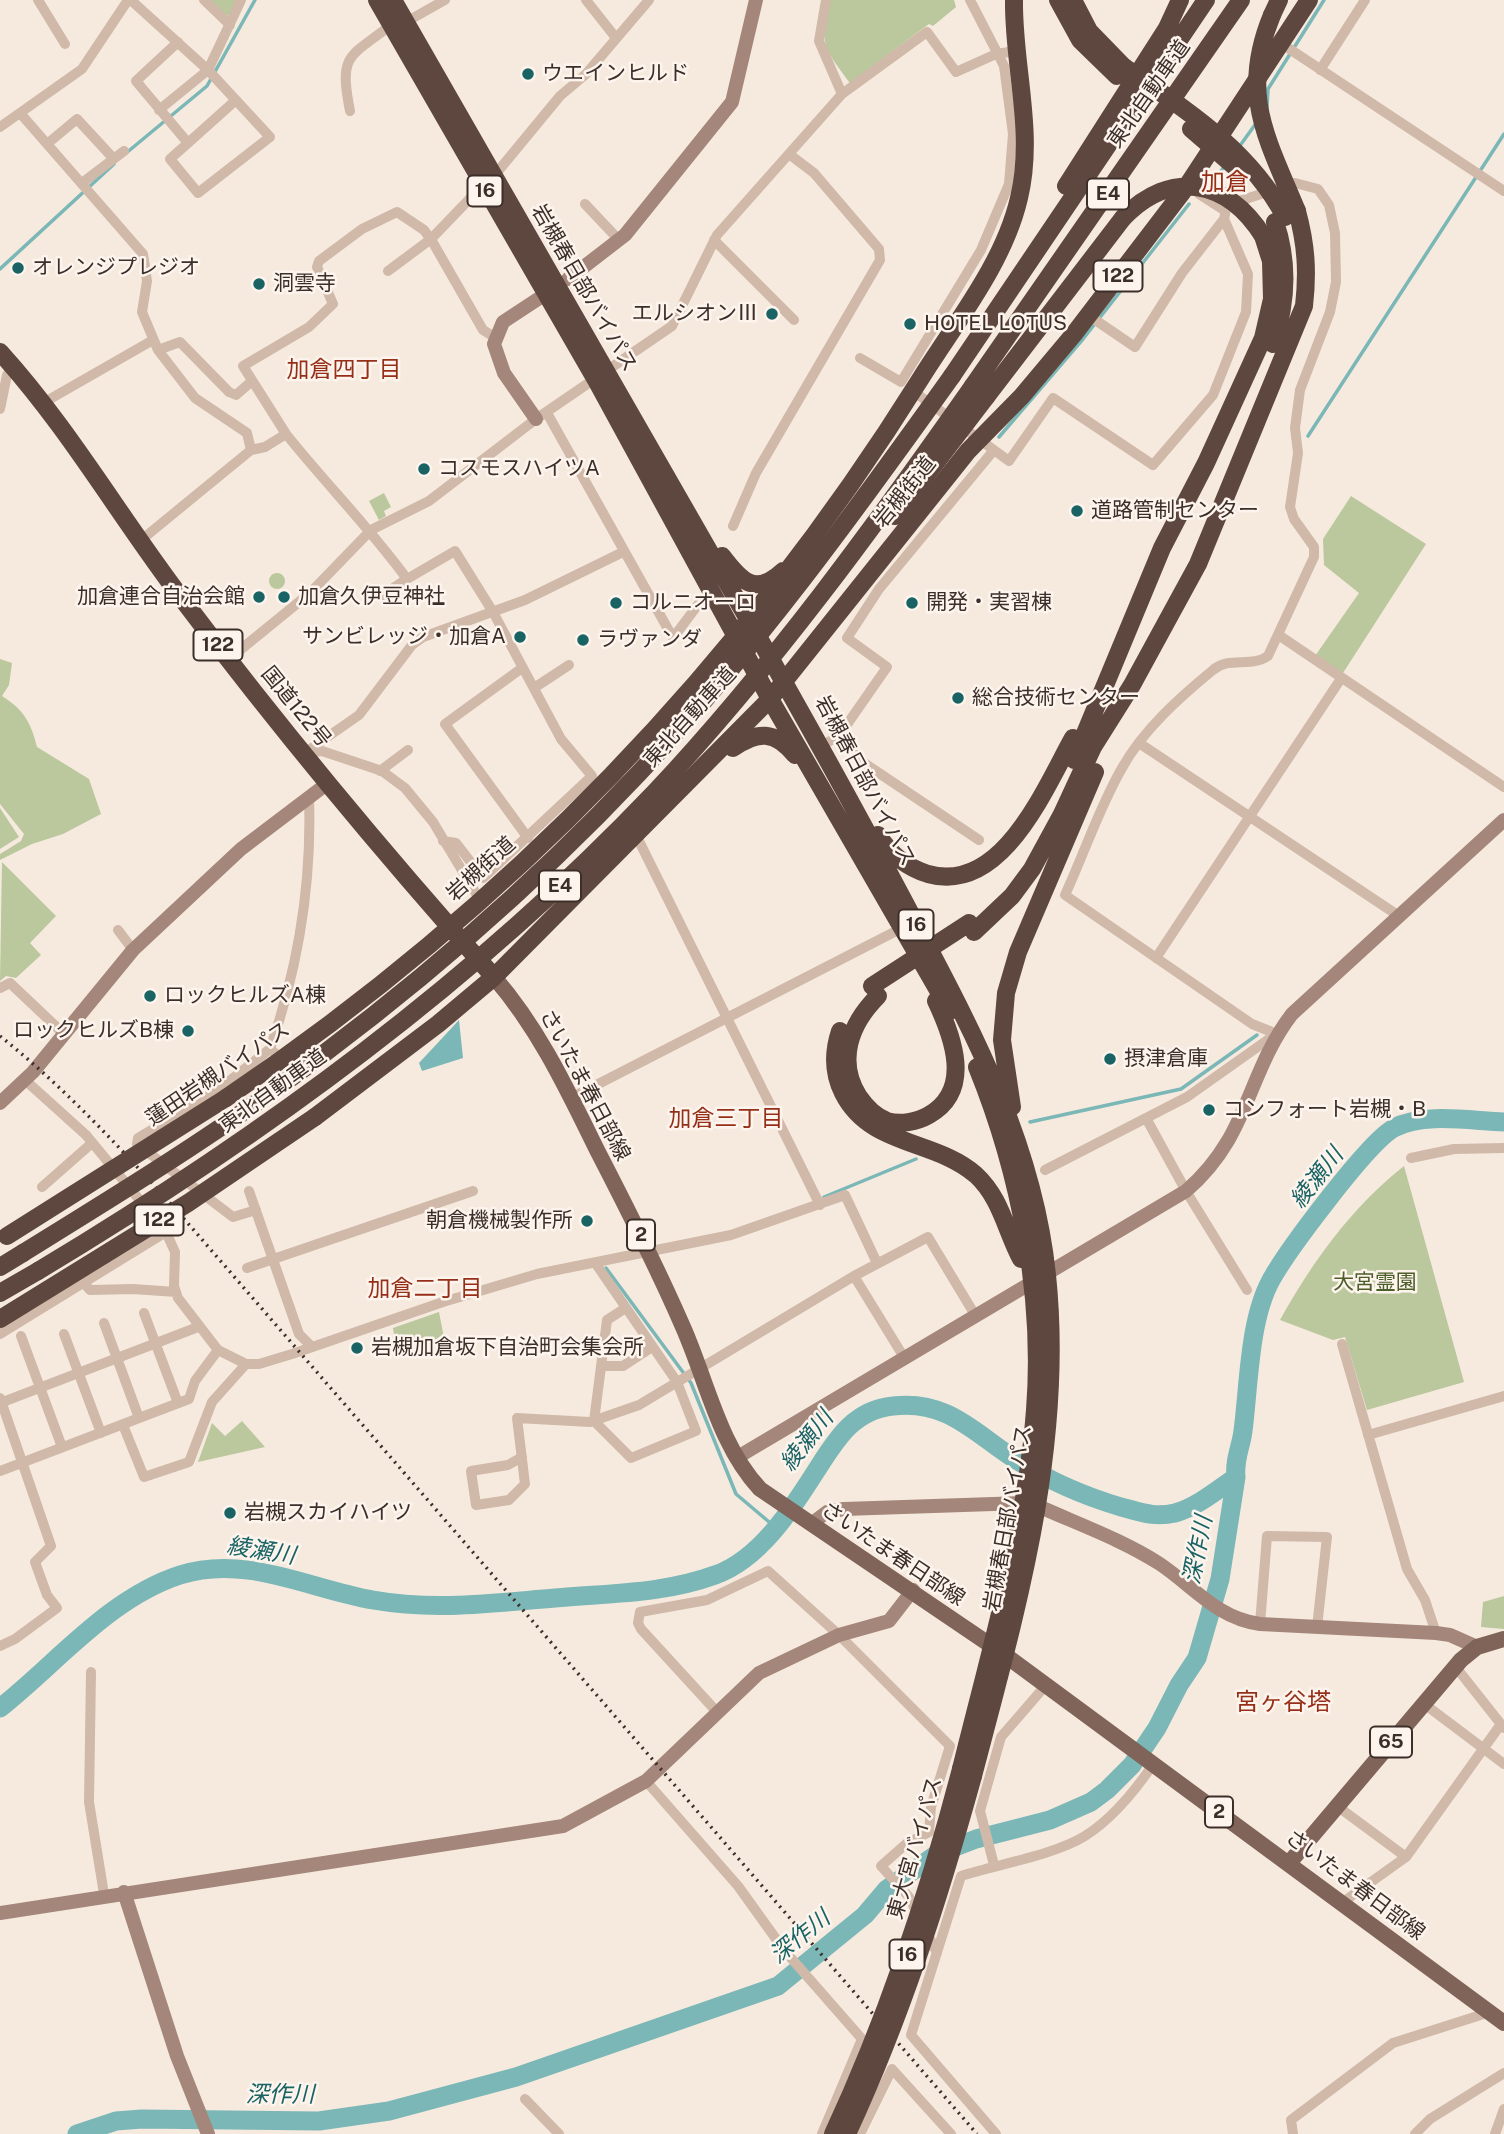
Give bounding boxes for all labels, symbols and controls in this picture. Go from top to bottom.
street label: 東北自動車道 [1103,35,1195,153]
place label: ウエインヒルド [542,61,689,87]
marker: ウエインヒルド [520,66,536,82]
district label: 加倉 [1201,169,1249,197]
road number: 16 [468,176,503,206]
road number: E4 [1087,178,1129,210]
street label: 岩槻春日部バイパス [526,200,642,376]
place label: オレンジプレジオ [32,255,200,281]
marker: オレンジプレジオ [10,260,26,276]
road number: 122 [1094,260,1142,292]
place label: 洞雲寺 [273,271,336,297]
marker: 洞雲寺 [251,276,267,292]
place label: エルシオンⅢ [632,301,758,327]
marker: エルシオンⅢ [764,306,780,322]
place label: HOTEL LOTUS [924,311,1067,337]
marker: HOTEL LOTUS [902,316,918,332]
district label: 加倉四丁目 [287,356,401,384]
street label: 岩槻街道 [869,451,941,533]
place label: コスモスハイツA [438,456,600,482]
marker: コスモスハイツA [416,461,432,477]
place label: 道路管制センター [1091,498,1259,524]
marker: 道路管制センター [1069,503,1085,519]
place label: 加倉連合自治会館 [77,584,245,610]
place label: 加倉久伊豆神社 [298,584,445,610]
marker: 加倉連合自治会館 [251,589,267,605]
marker: 加倉久伊豆神社 [276,589,292,605]
place label: コルニオーロ [630,590,756,616]
place label: 開発・実習棟 [926,590,1052,616]
marker: コルニオーロ [608,595,624,611]
marker: 開発・実習棟 [904,595,920,611]
place label: サンビレッジ・加倉A [302,624,506,650]
place label: ラヴァンダ [597,627,702,653]
marker: サンビレッジ・加倉A [512,629,528,645]
road number: 122 [194,630,242,660]
marker: ラヴァンダ [575,632,591,648]
street label: 国道122号 [256,662,336,752]
street label: 東北自動車道 [638,662,742,772]
place label: 総合技術センター [972,685,1140,711]
marker: 総合技術センター [950,690,966,706]
street label: 岩槻春日部バイパス [810,692,920,870]
street label: 岩槻街道 [441,832,521,906]
road number: E4 [539,870,581,902]
road number: 16 [898,909,934,940]
place label: ロックヒルズA棟 [164,983,326,1009]
marker: ロックヒルズA棟 [142,988,158,1004]
street label: さいたま春日部線 [534,1005,636,1165]
street label: 蓮田岩槻バイパス [141,1017,295,1131]
place label: ロックヒルズB棟 [13,1018,174,1044]
marker: ロックヒルズB棟 [180,1023,196,1039]
street label: 東北自動車道 [215,1044,331,1138]
place label: 摂津倉庫 [1124,1046,1208,1072]
marker: 摂津倉庫 [1102,1051,1118,1067]
place label: コンフォート岩槻・B [1223,1097,1426,1123]
marker: コンフォート岩槻・B [1201,1102,1217,1118]
district label: 加倉三丁目 [669,1105,783,1133]
water label: 綾瀬川 [1285,1142,1349,1214]
road number: 122 [134,1204,184,1236]
place label: 朝倉機械製作所 [426,1208,573,1234]
marker: 朝倉機械製作所 [579,1213,595,1229]
road number: 2 [627,1219,655,1250]
park label: 大宮霊園 [1333,1270,1417,1296]
district label: 加倉二丁目 [368,1275,482,1303]
place label: 岩槻加倉坂下自治町会集会所 [371,1335,644,1361]
marker: 岩槻加倉坂下自治町会集会所 [349,1340,365,1356]
water label: 綾瀬川 [775,1405,839,1477]
street label: 岩槻春日部バイパス [979,1423,1037,1613]
street label: さいたま春日部線 [816,1497,970,1611]
place label: 岩槻スカイハイツ [244,1500,412,1526]
marker: 岩槻スカイハイツ [222,1505,238,1521]
water label: 深作川 [1178,1514,1218,1586]
water label: 綾瀬川 [225,1532,297,1570]
district label: 宮ヶ谷塔 [1235,1689,1331,1717]
road number: 65 [1370,1726,1412,1758]
street label: 東大宮バイパス [883,1774,947,1922]
road number: 2 [1205,1796,1233,1828]
street label: さいたま春日部線 [1280,1824,1430,1946]
water label: 深作川 [765,1905,835,1969]
road number: 16 [890,1940,925,1970]
water label: 深作川 [246,2081,314,2109]

